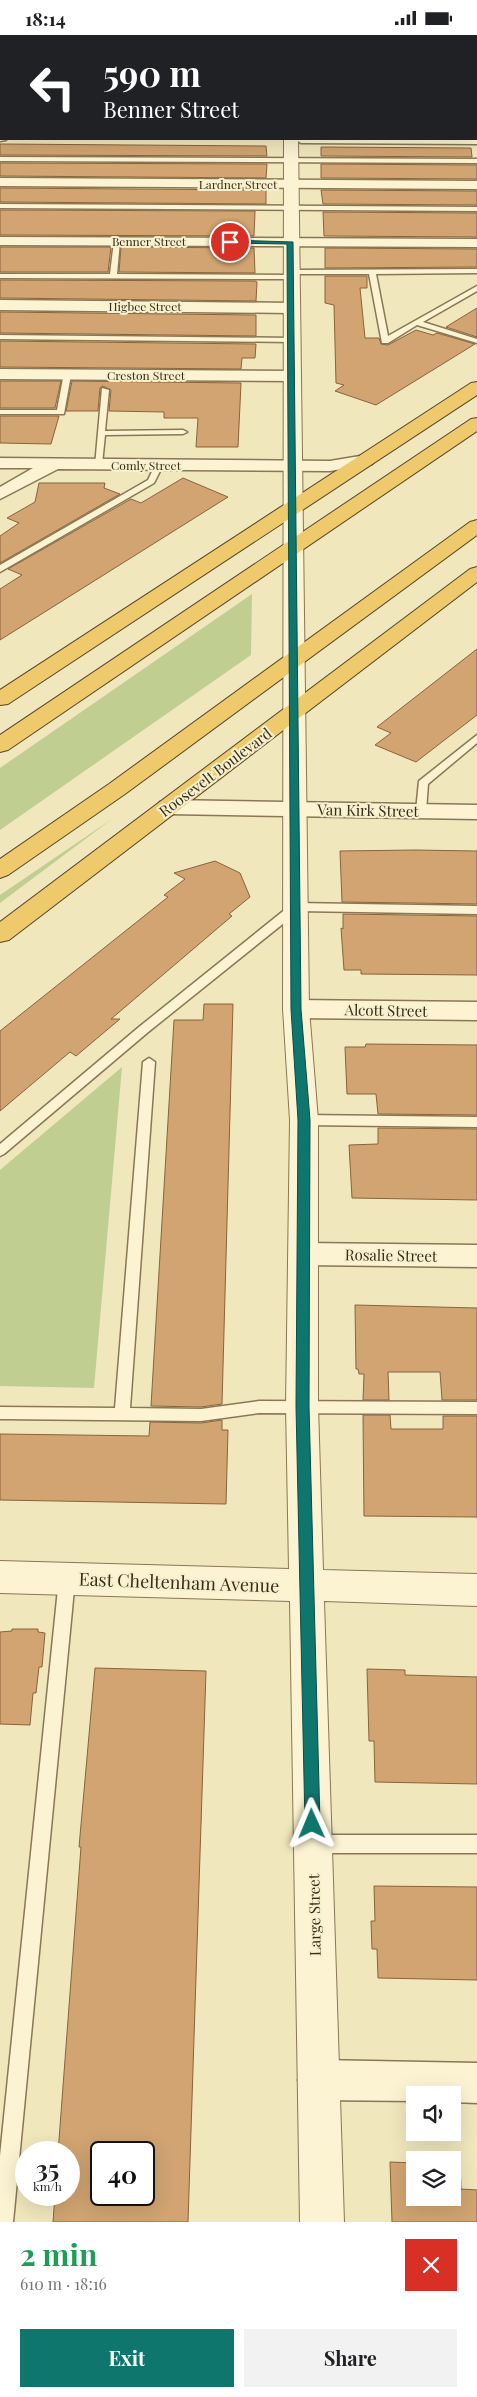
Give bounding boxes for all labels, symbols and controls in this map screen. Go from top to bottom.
text: 18:14 [25,5,66,31]
text: 590 m [103,49,201,96]
icon: left [20,55,85,120]
text: Benner Street [103,94,239,124]
street label: Lardner Street [199,176,278,192]
pin [209,221,251,263]
icon: arrive [216,228,244,256]
street label: Benner Street [112,233,187,249]
street label: Higbee Street [108,298,182,314]
street label: Creston Street [107,367,186,383]
street label: Comly Street [111,457,182,473]
street label: Roosevelt Boulevard [155,723,276,821]
street label: Van Kirk Street [316,799,420,821]
street label: Alcott Street [343,999,428,1021]
street label: Rosalie Street [345,1244,438,1266]
street label: East Cheltenham Avenue [78,1567,280,1597]
position arrow [285,1797,337,1849]
street label: Large Street [303,1873,325,1956]
map controls [406,2086,461,2206]
button: sound [406,2086,461,2141]
speed limit sign: 40 [90,2141,155,2206]
text: 35 [36,2151,59,2184]
button: layers [406,2151,461,2206]
text: km/h [33,2178,62,2194]
text: 2 min [20,2234,97,2274]
button: close [405,2239,457,2291]
text: 610 m · 18:16 [20,2273,107,2294]
button: Exit [20,2329,234,2387]
button: Share [244,2329,457,2387]

